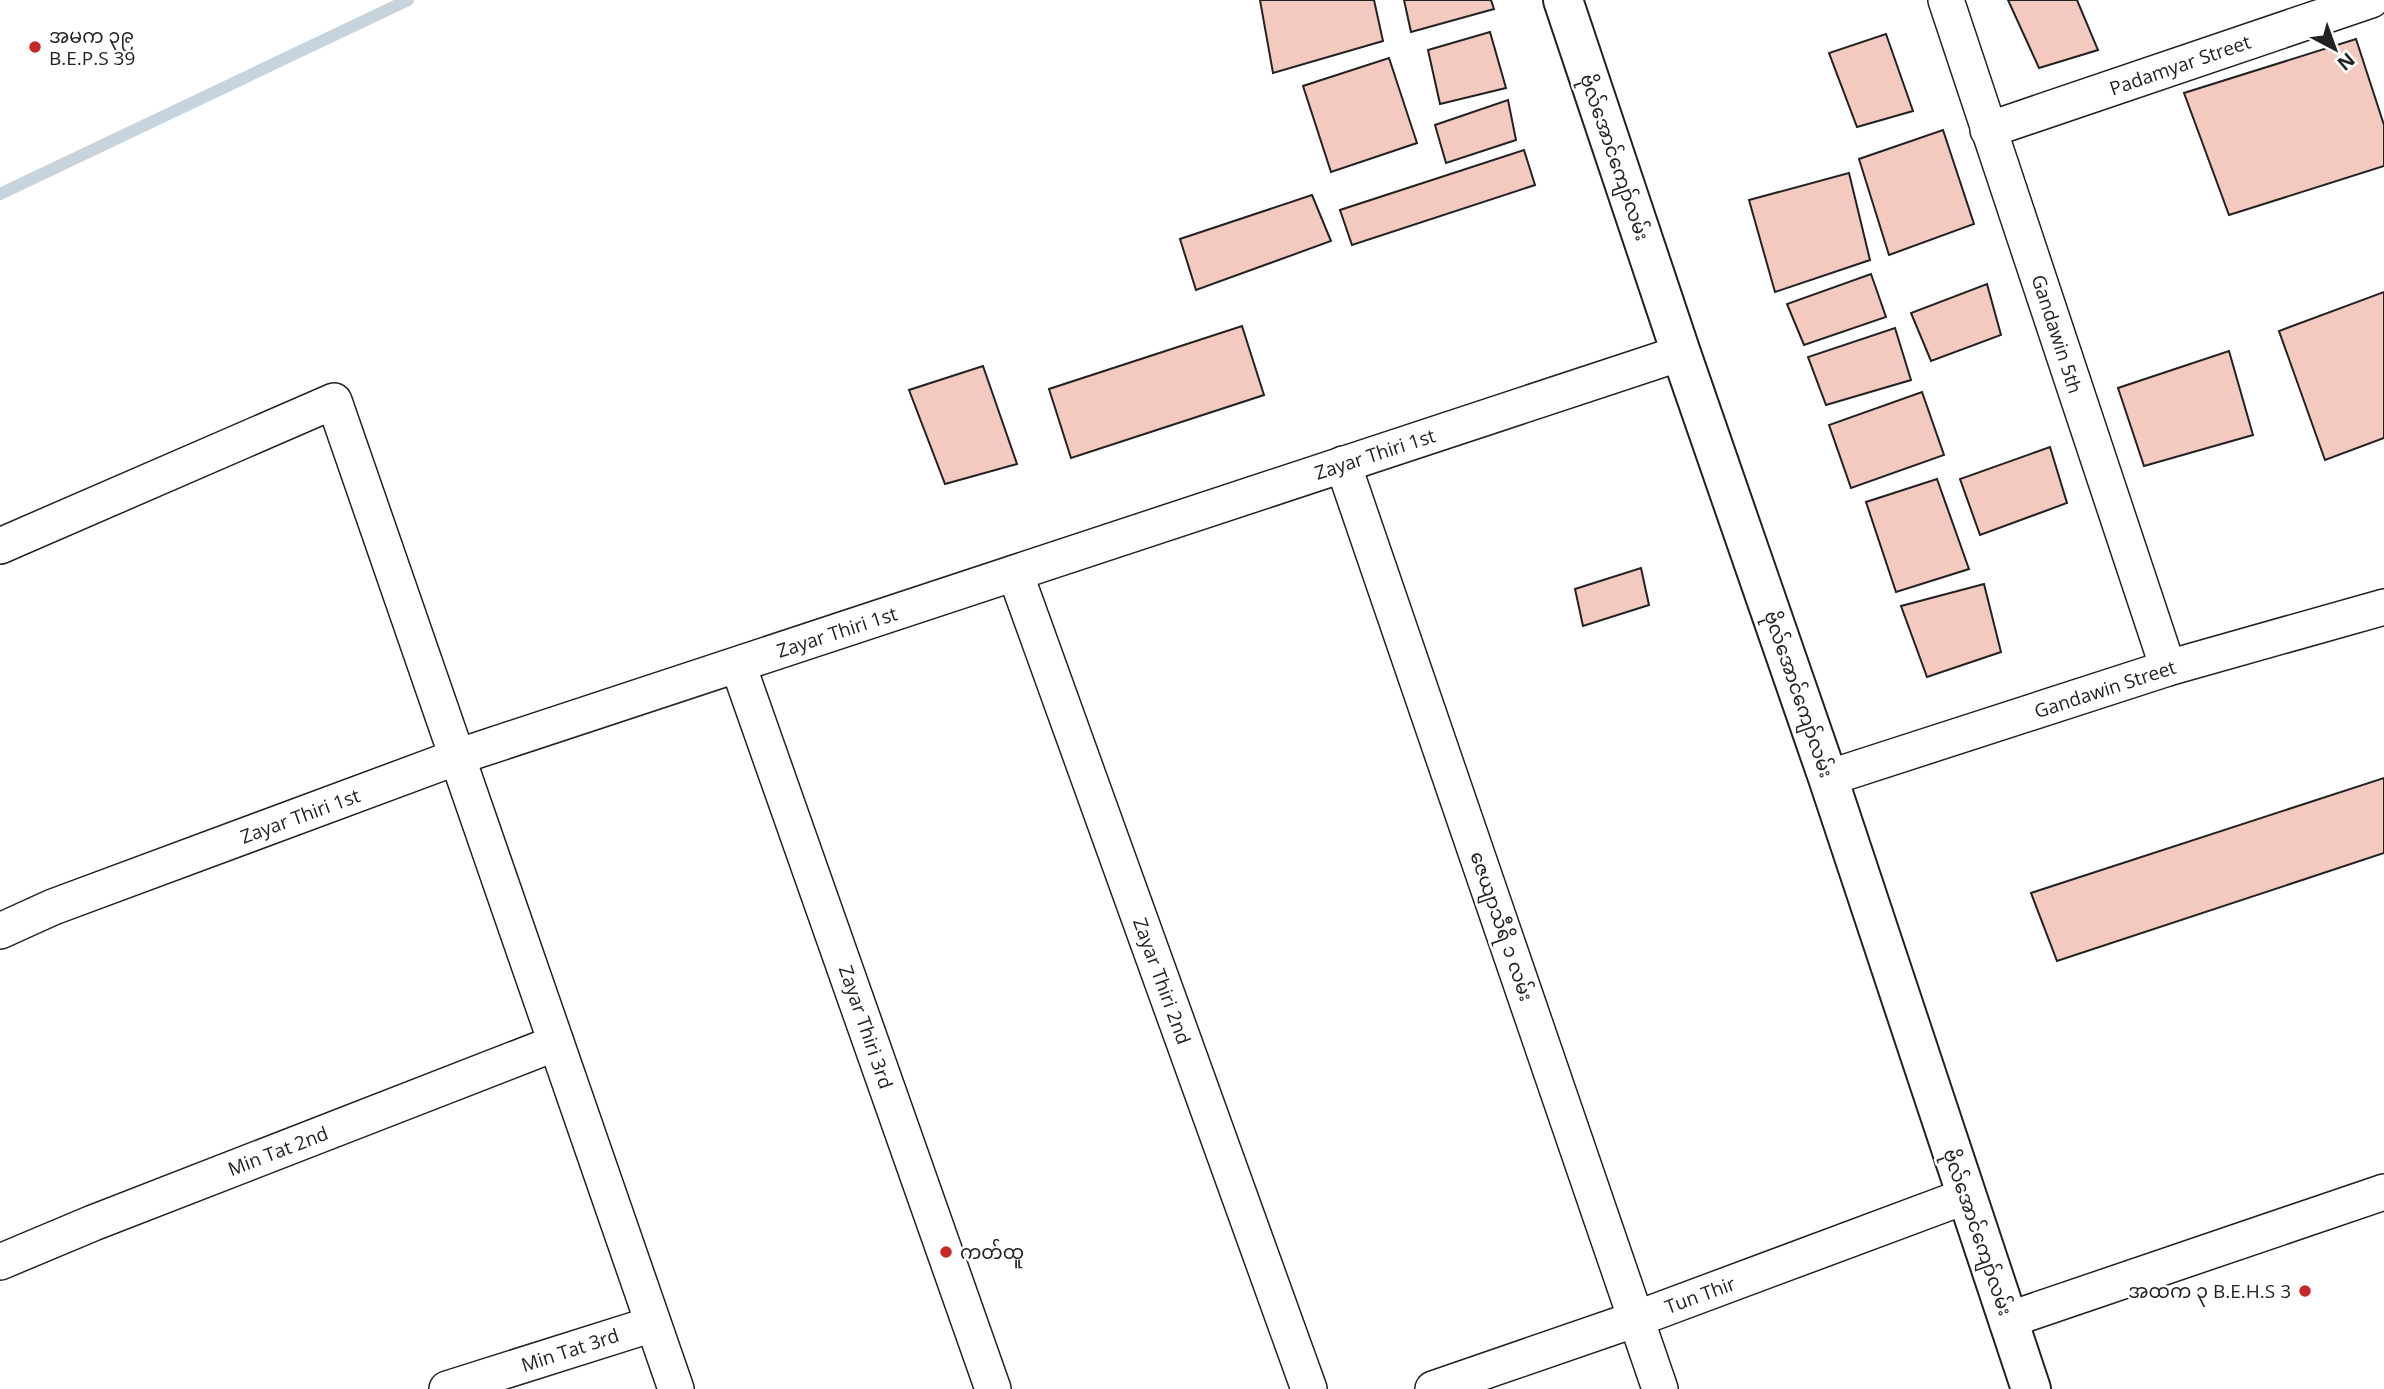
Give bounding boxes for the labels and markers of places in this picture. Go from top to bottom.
place label: အမက ၃၉ B.E.P.S 39 [49,23,135,71]
marker: အမက ၃၉ B.E.P.S 39 [27,39,43,55]
place label: ကတ်ထူ [960,1238,1024,1269]
marker: ကတ်ထူ [938,1244,954,1260]
place label: အထက ၃ B.E.H.S 3 [2128,1278,2291,1307]
marker: အထက ၃ B.E.H.S 3 [2297,1283,2313,1299]

